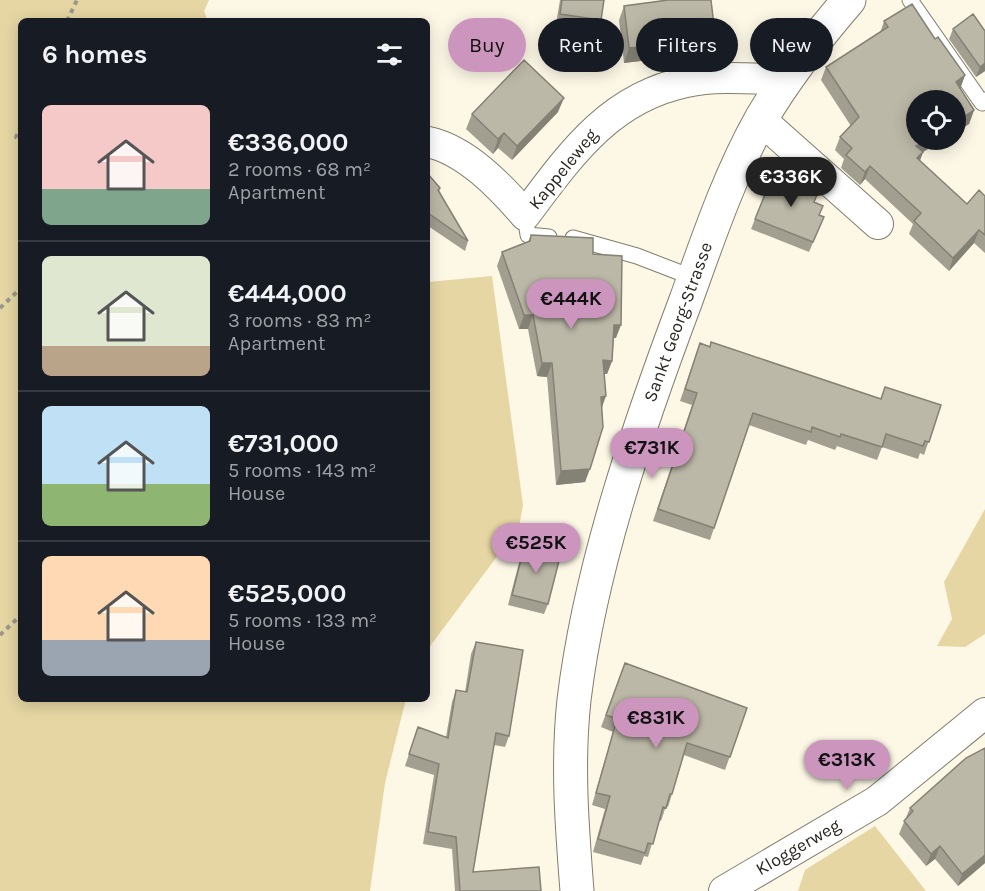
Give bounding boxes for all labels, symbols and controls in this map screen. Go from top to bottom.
chip: Buy [448,18,526,72]
chip: Rent [538,18,624,72]
chip: Filters [636,18,738,72]
chip: New [750,18,833,72]
icon: filters [373,38,406,71]
text: 6 homes [42,39,147,70]
map controls [906,90,966,150]
button: locate [906,90,966,150]
street label: Kappeleweg [524,124,602,214]
text: €336,000 [228,127,349,158]
icon: home [90,129,162,201]
pin: €336K [749,157,833,208]
text: 2 rooms · 68 m² [228,158,371,181]
text: €336K [760,165,822,188]
text: Apartment [228,181,326,204]
street label: Sankt Georg-Strasse [639,239,717,405]
text: €444,000 [228,278,347,309]
pin: €444K [529,279,613,330]
icon: home [90,280,162,352]
text: €444K [540,287,602,310]
text: 3 rooms · 83 m² [228,309,372,332]
text: Apartment [228,332,326,355]
text: €731,000 [228,428,339,459]
pin: €731K [610,428,694,479]
icon: home [90,430,162,502]
text: €731K [624,436,680,459]
text: 5 rooms · 143 m² [228,459,377,482]
text: House [228,482,285,505]
pin: €525K [494,523,578,574]
text: €525K [505,531,567,554]
text: €525,000 [228,578,346,609]
icon: home [90,580,162,652]
text: 5 rooms · 133 m² [228,609,377,632]
text: House [228,632,285,655]
pin: €831K [614,698,698,749]
text: €831K [627,706,685,729]
pin: €313K [805,740,889,791]
text: €313K [818,748,876,771]
street label: Kloggerweg [752,814,844,880]

